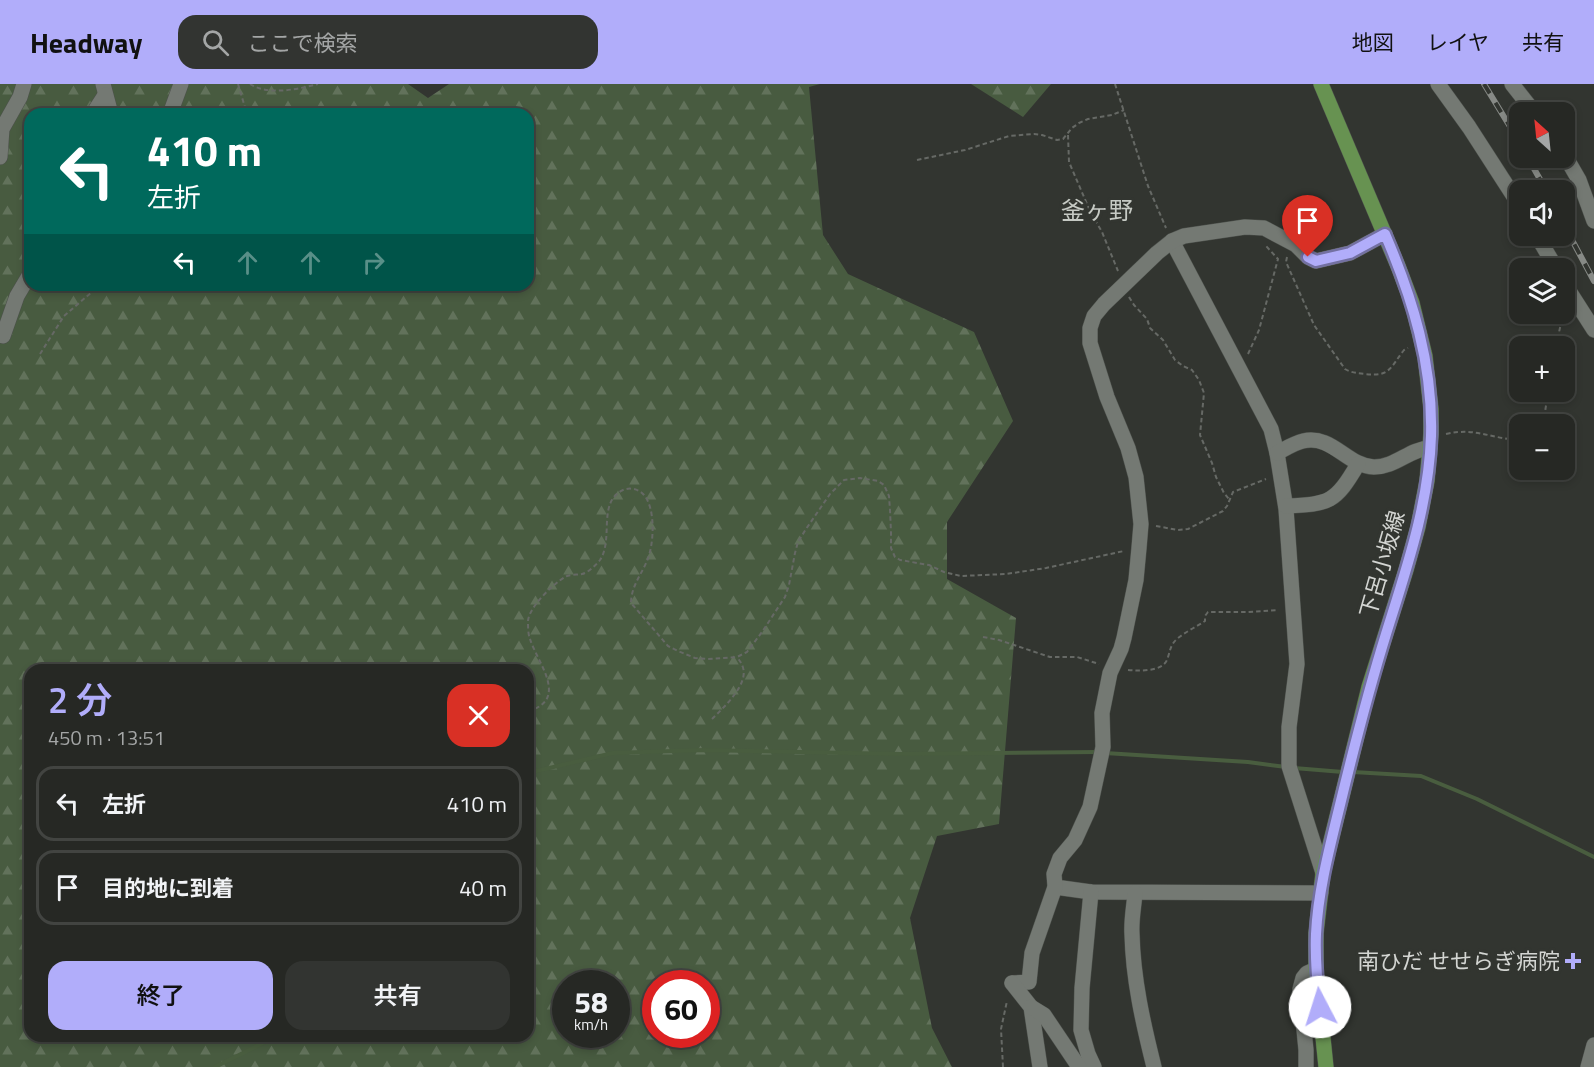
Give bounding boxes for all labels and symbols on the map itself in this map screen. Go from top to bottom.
north arrow [1509,102,1575,168]
district label: 釜ヶ野 [1061,192,1133,228]
pin [1282,195,1333,257]
street label: 下呂小坂線 [1350,506,1414,622]
place label: 南ひだ せせらぎ病院 [1357,944,1560,978]
marker: 南ひだ せせらぎ病院 [1564,952,1582,970]
speed limit sign: 60 [642,970,720,1048]
position arrow [1288,975,1352,1039]

